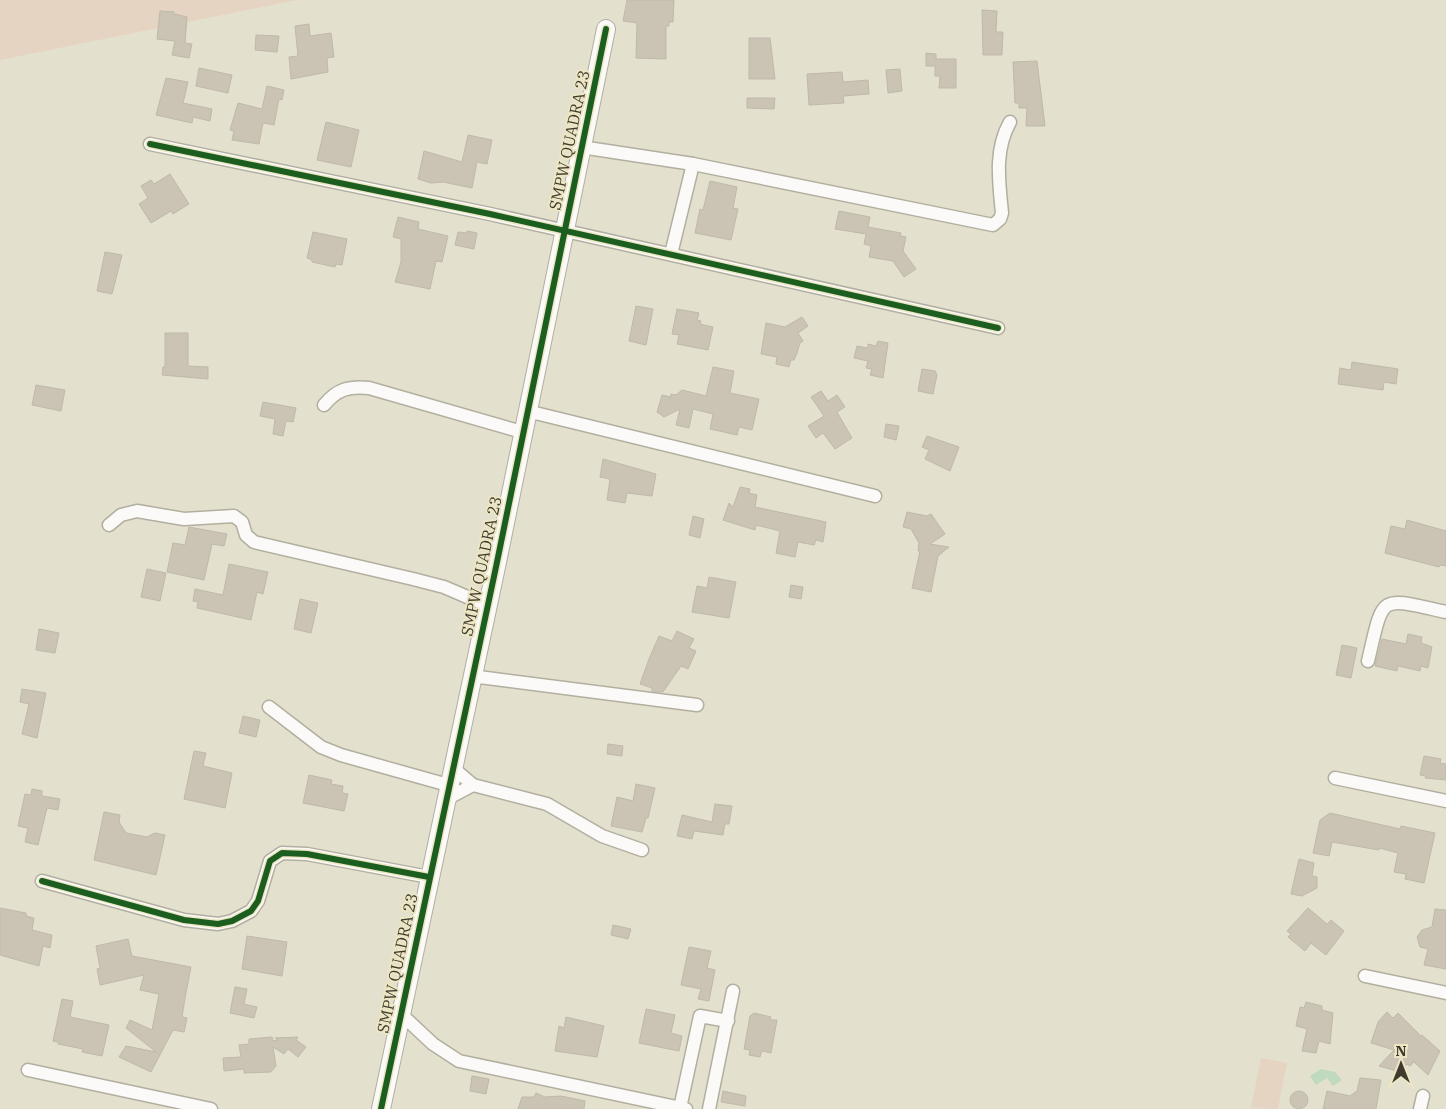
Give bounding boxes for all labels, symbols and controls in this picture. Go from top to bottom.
street label: SMPW QUADRA 23 [544,68,594,212]
street label: SMPW QUADRA 23 [456,494,506,638]
street label: SMPW QUADRA 23 [372,891,422,1035]
north arrow [1376,1039,1426,1089]
text: N [1395,1042,1407,1060]

